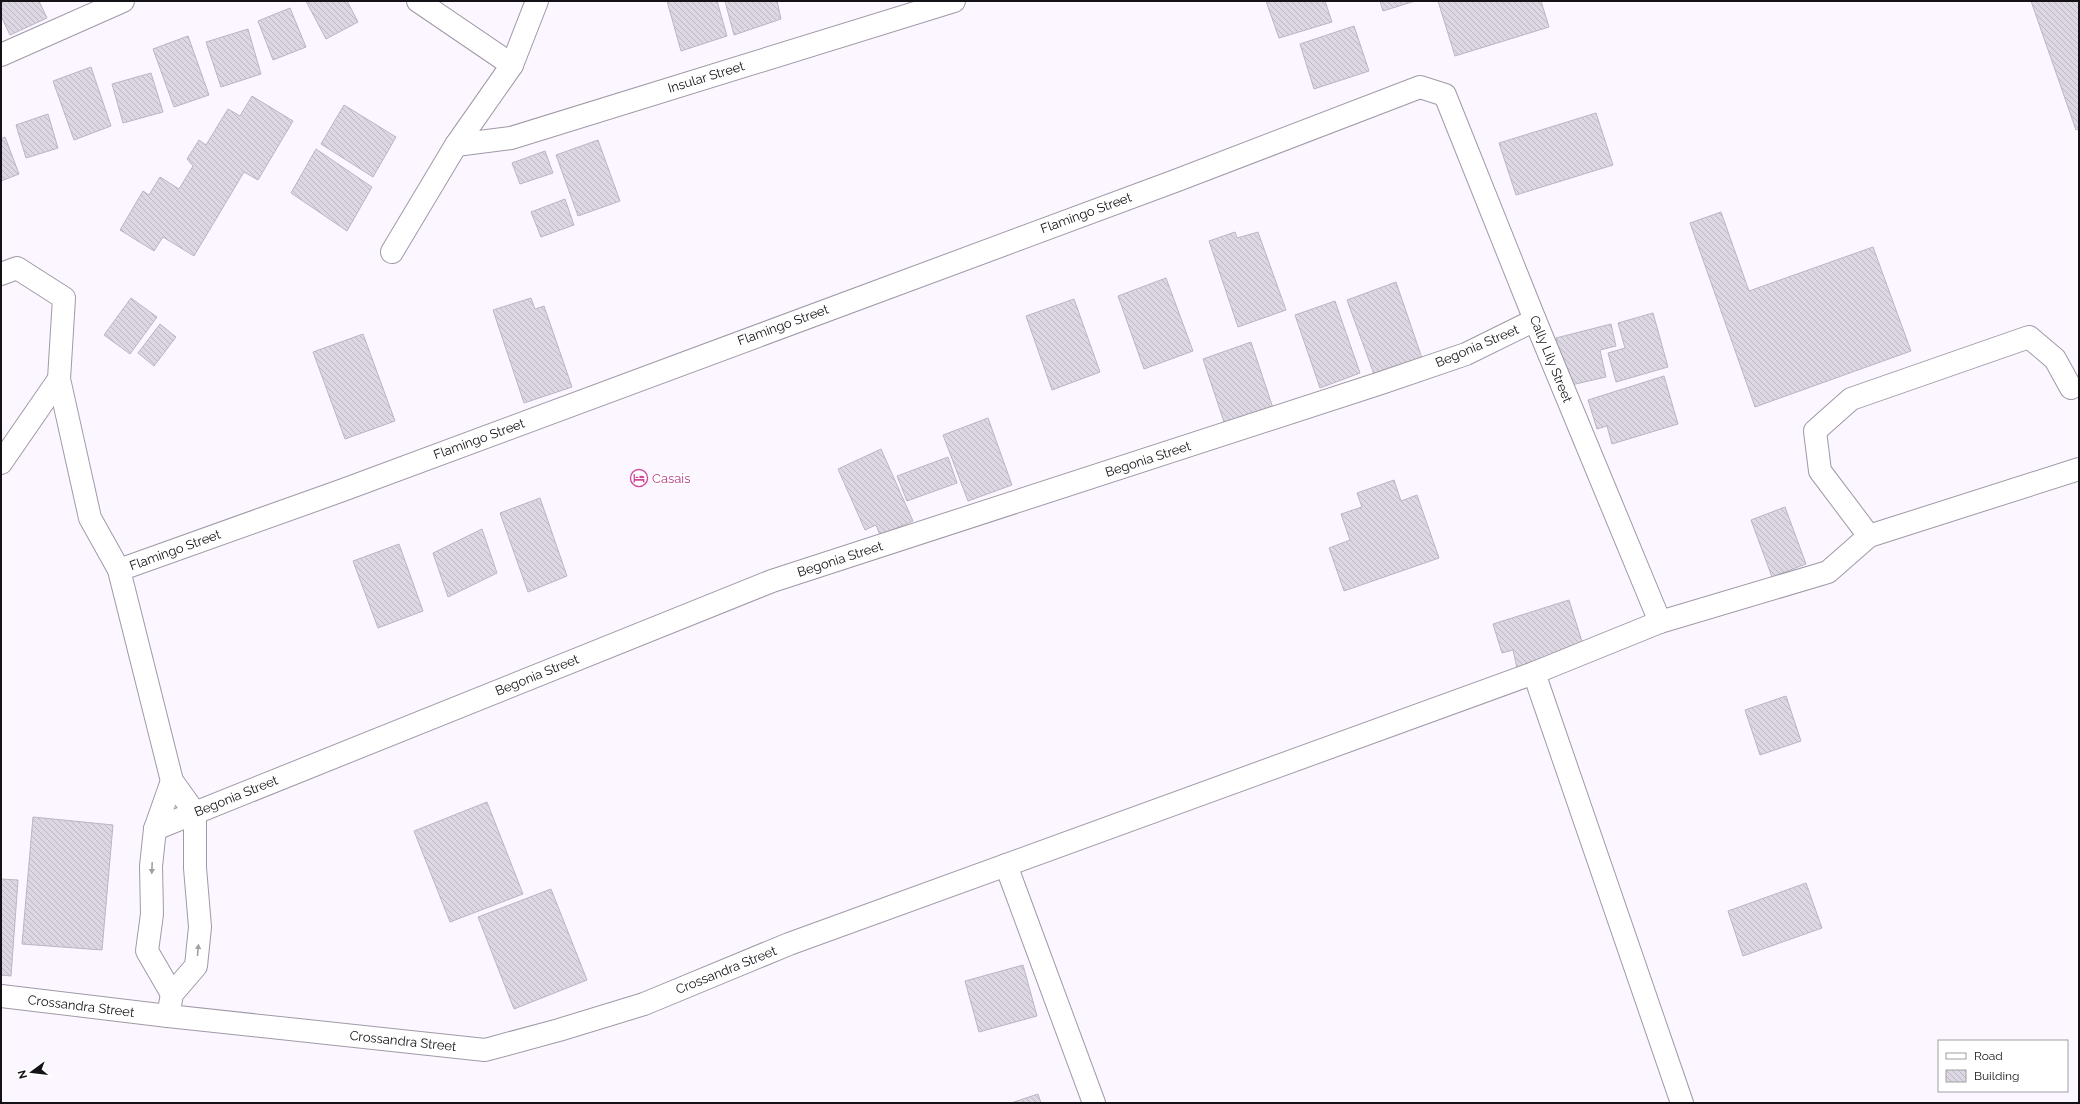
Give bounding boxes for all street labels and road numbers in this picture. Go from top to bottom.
street label: Insular Street [666,58,747,96]
street label: Flamingo Street [1038,189,1134,236]
street label: Flamingo Street [735,301,831,348]
street label: Cally Lily Street [1527,313,1576,405]
street label: Begonia Street [1433,321,1521,370]
street label: Flamingo Street [431,415,527,462]
street label: Begonia Street [1103,438,1193,480]
street label: Flamingo Street [127,526,223,573]
street label: Begonia Street [795,538,885,580]
street label: Begonia Street [493,651,582,699]
street label: Begonia Street [192,772,281,820]
street label: Crossandra Street [673,943,779,997]
street label: Crossandra Street [27,992,136,1020]
street label: Crossandra Street [349,1028,458,1054]

